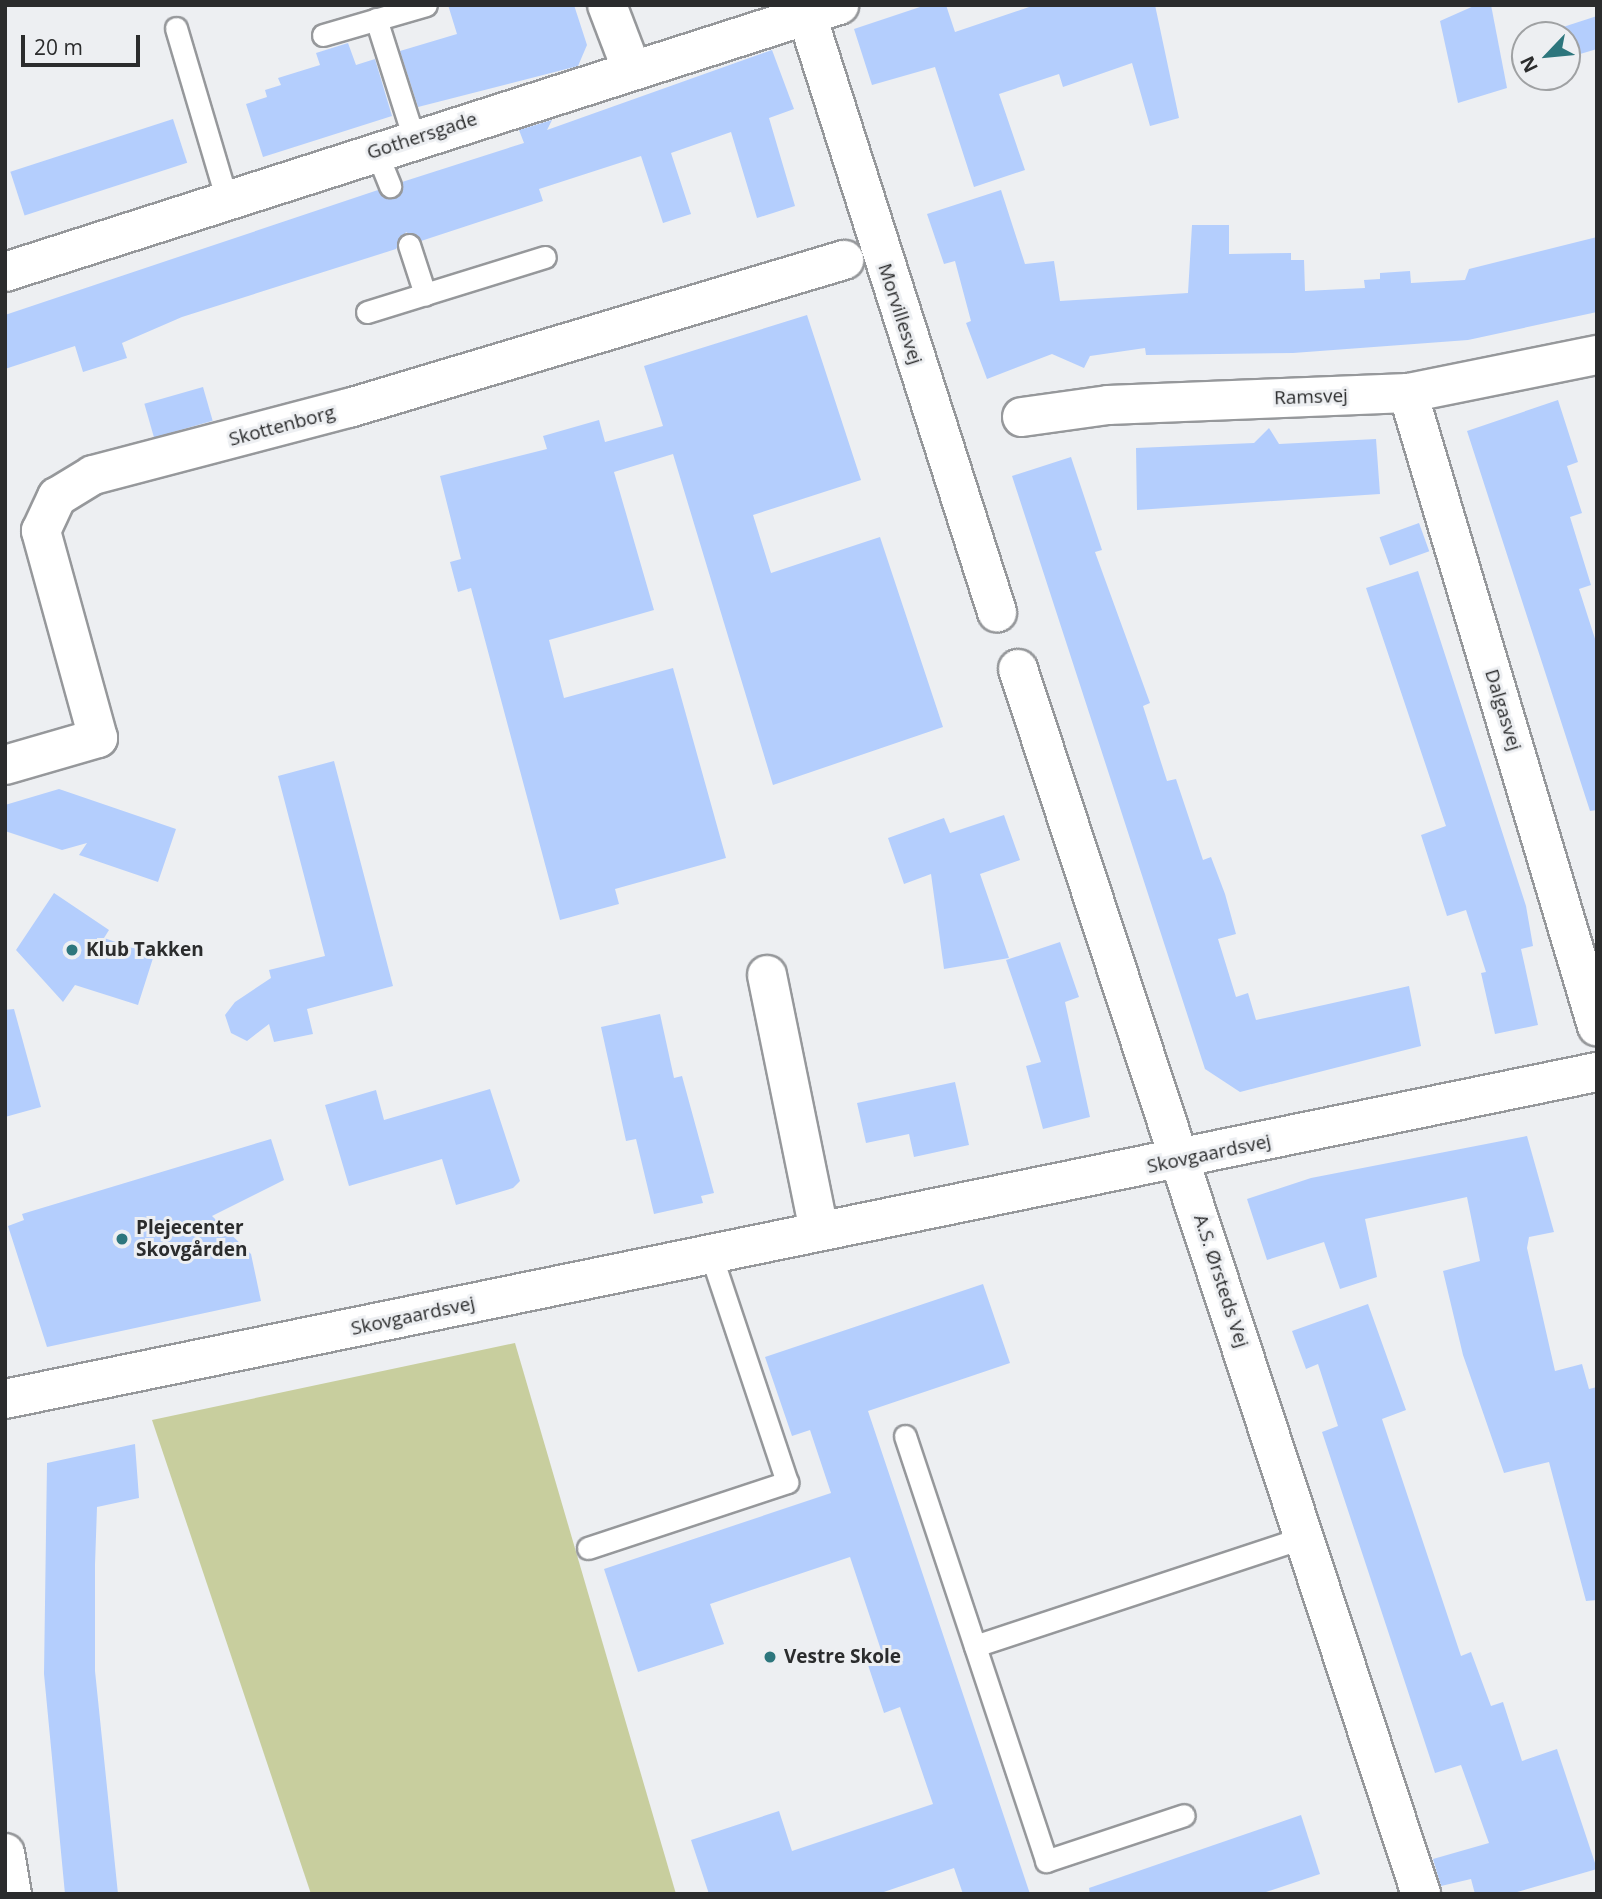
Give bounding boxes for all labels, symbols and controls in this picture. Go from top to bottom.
scale bar [24,21,144,65]
north arrow [1511,21,1581,91]
text: 20 m [34,33,83,61]
text: N [1514,52,1544,77]
street label: Gothersgade [364,107,480,165]
street label: Morvillesvej [873,261,927,367]
street label: Ramsvej [1274,384,1348,410]
street label: Skottenborg [226,401,338,451]
street label: Dalgasvej [1480,666,1526,754]
place label: Klub Takken [86,939,204,961]
marker: Klub Takken [64,942,80,958]
street label: Skovgaardsvej [1145,1130,1273,1178]
street label: A.S. Ørsteds Vej [1189,1211,1253,1351]
place label: Plejecenter Skovgården [136,1217,247,1261]
marker: Plejecenter Skovgården [114,1231,130,1247]
street label: Skovgaardsvej [349,1292,477,1340]
place label: Vestre Skole [784,1646,901,1668]
marker: Vestre Skole [762,1649,778,1665]

